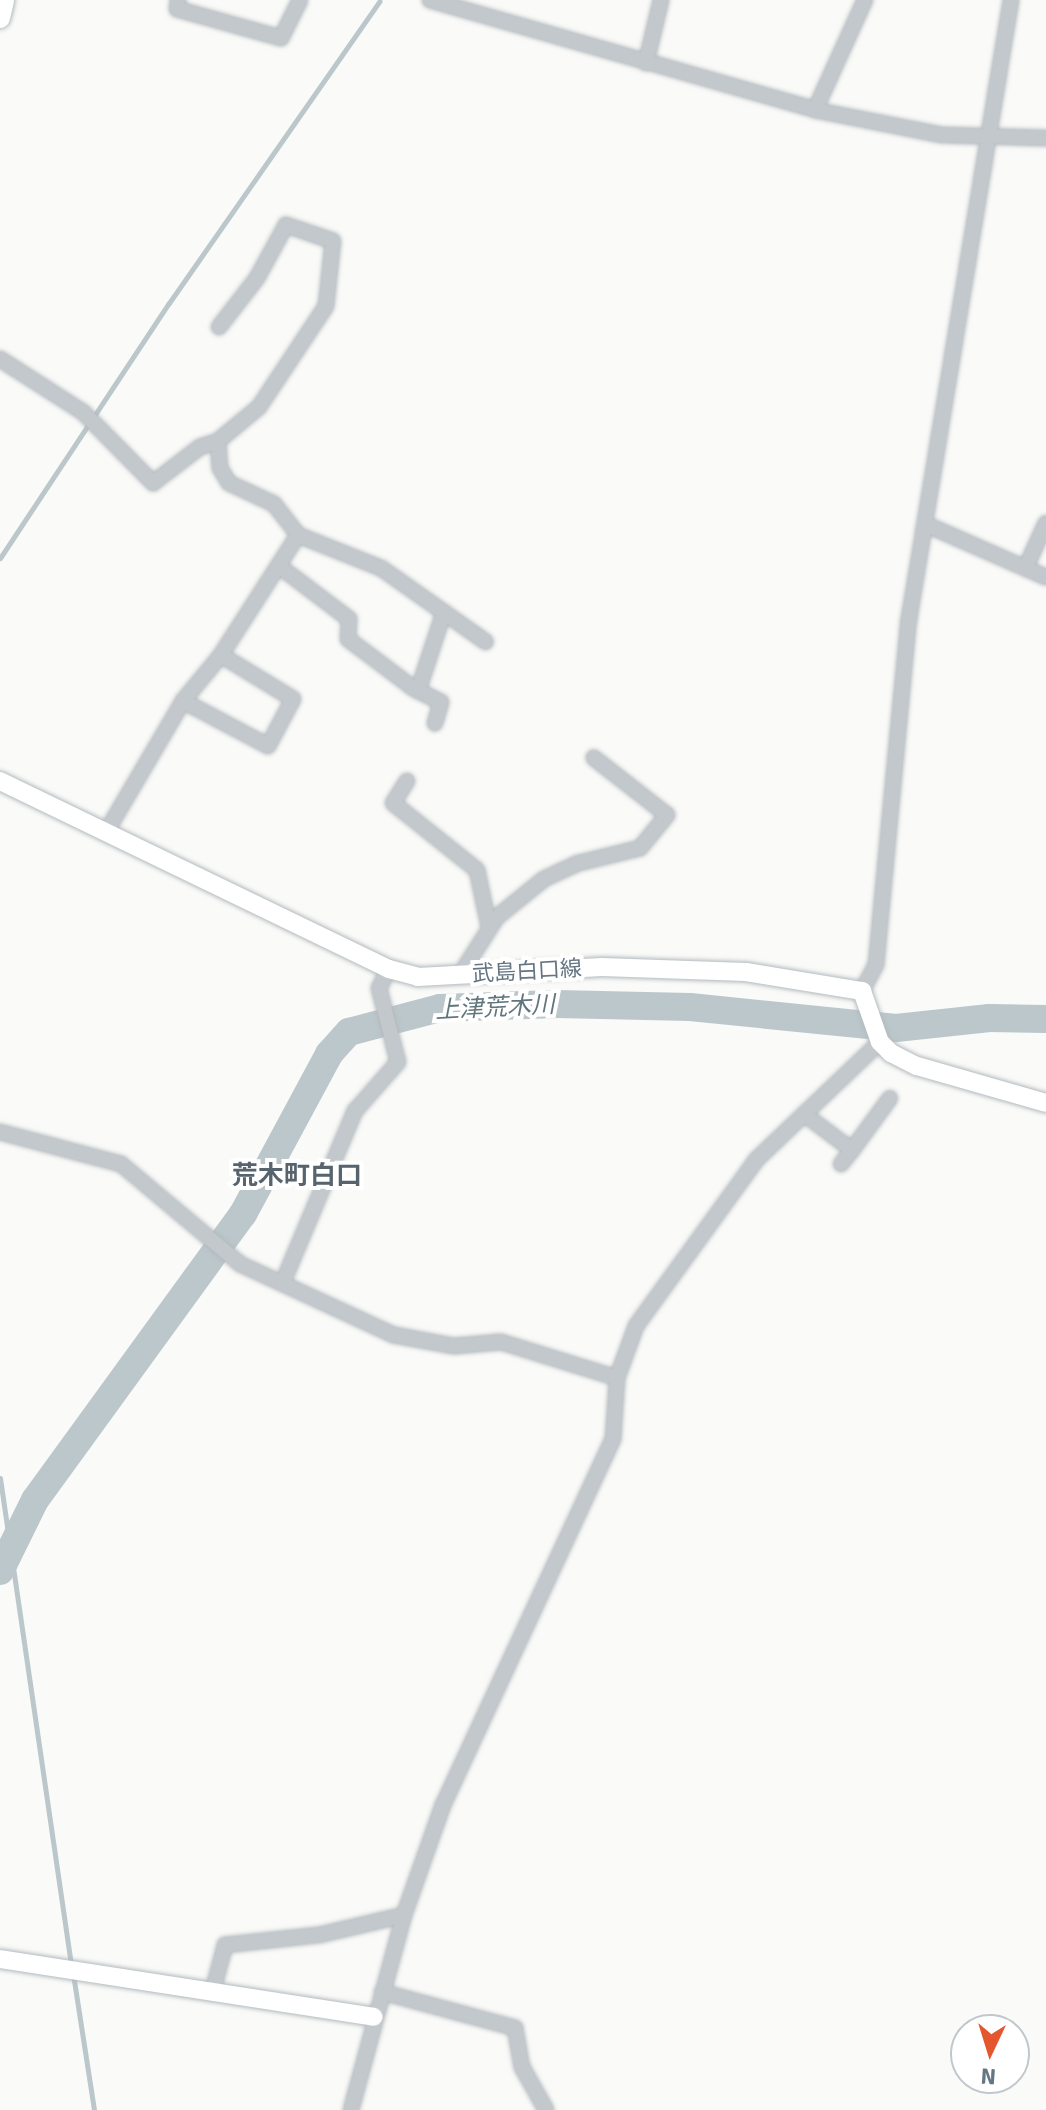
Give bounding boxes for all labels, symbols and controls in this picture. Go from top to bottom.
street label: 武島白口線 [471,955,583,987]
water label: 上津荒木川 [434,990,556,1026]
district label: 荒木町白口 [232,1161,362,1193]
north arrow [950,2014,1030,2094]
text: N [980,2062,997,2090]

